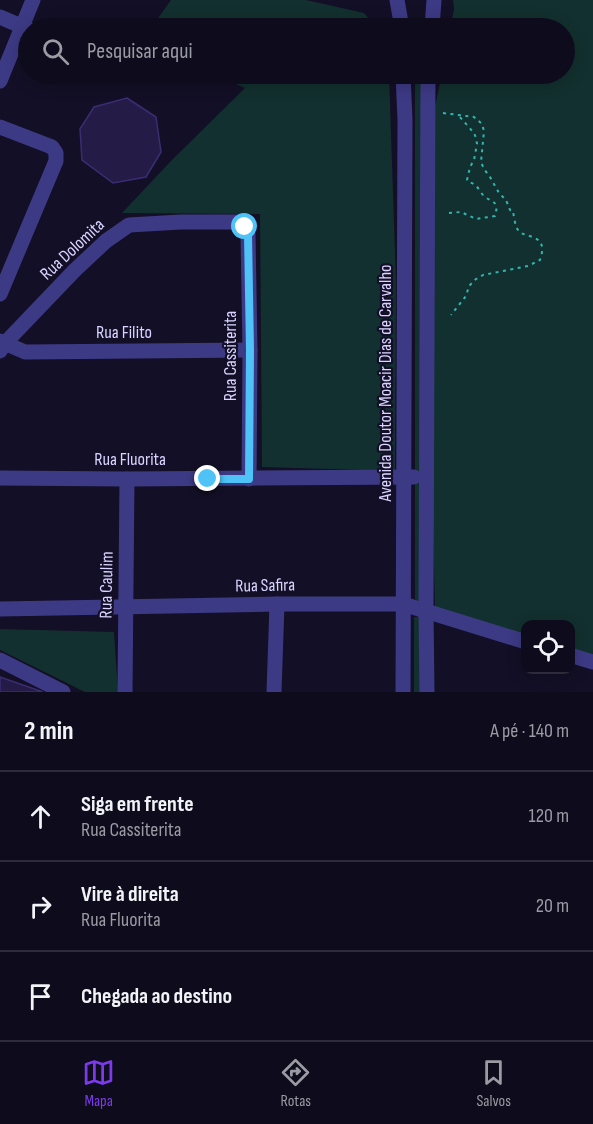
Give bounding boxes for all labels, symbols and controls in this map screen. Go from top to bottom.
search box [18,18,575,84]
icon: search [39,35,72,68]
text: Pesquisar aqui [87,38,192,65]
route start [231,213,257,239]
street label: Rua Dolomita [36,214,109,284]
street label: Avenida Doutor Moacir Dias de Carvalho [375,264,396,503]
street label: Rua Cassiterita [220,311,241,401]
street label: Rua Filito [96,322,152,343]
street label: Rua Fluorita [94,449,166,470]
route end [194,465,220,491]
street label: Rua Caulim [95,551,118,619]
street label: Rua Safira [235,574,295,597]
map controls [521,620,575,674]
button: locate [521,620,575,674]
text: 2 min [24,716,74,747]
text: A pé · 140 m [490,719,569,743]
text: Siga em frente [81,791,194,818]
icon: ahead [24,800,57,833]
text: 120 m [529,804,569,828]
text: Rua Cassiterita [81,818,182,842]
text: Vire à direita [81,881,179,908]
icon: right [24,890,57,923]
text: 20 m [536,894,569,918]
text: Rua Fluorita [81,908,161,932]
icon: arrive [24,980,57,1013]
text: Chegada ao destino [81,983,232,1010]
tab: Mapa [82,1056,115,1111]
tab: Rotas [279,1056,312,1111]
tab: Salvos [476,1056,511,1111]

